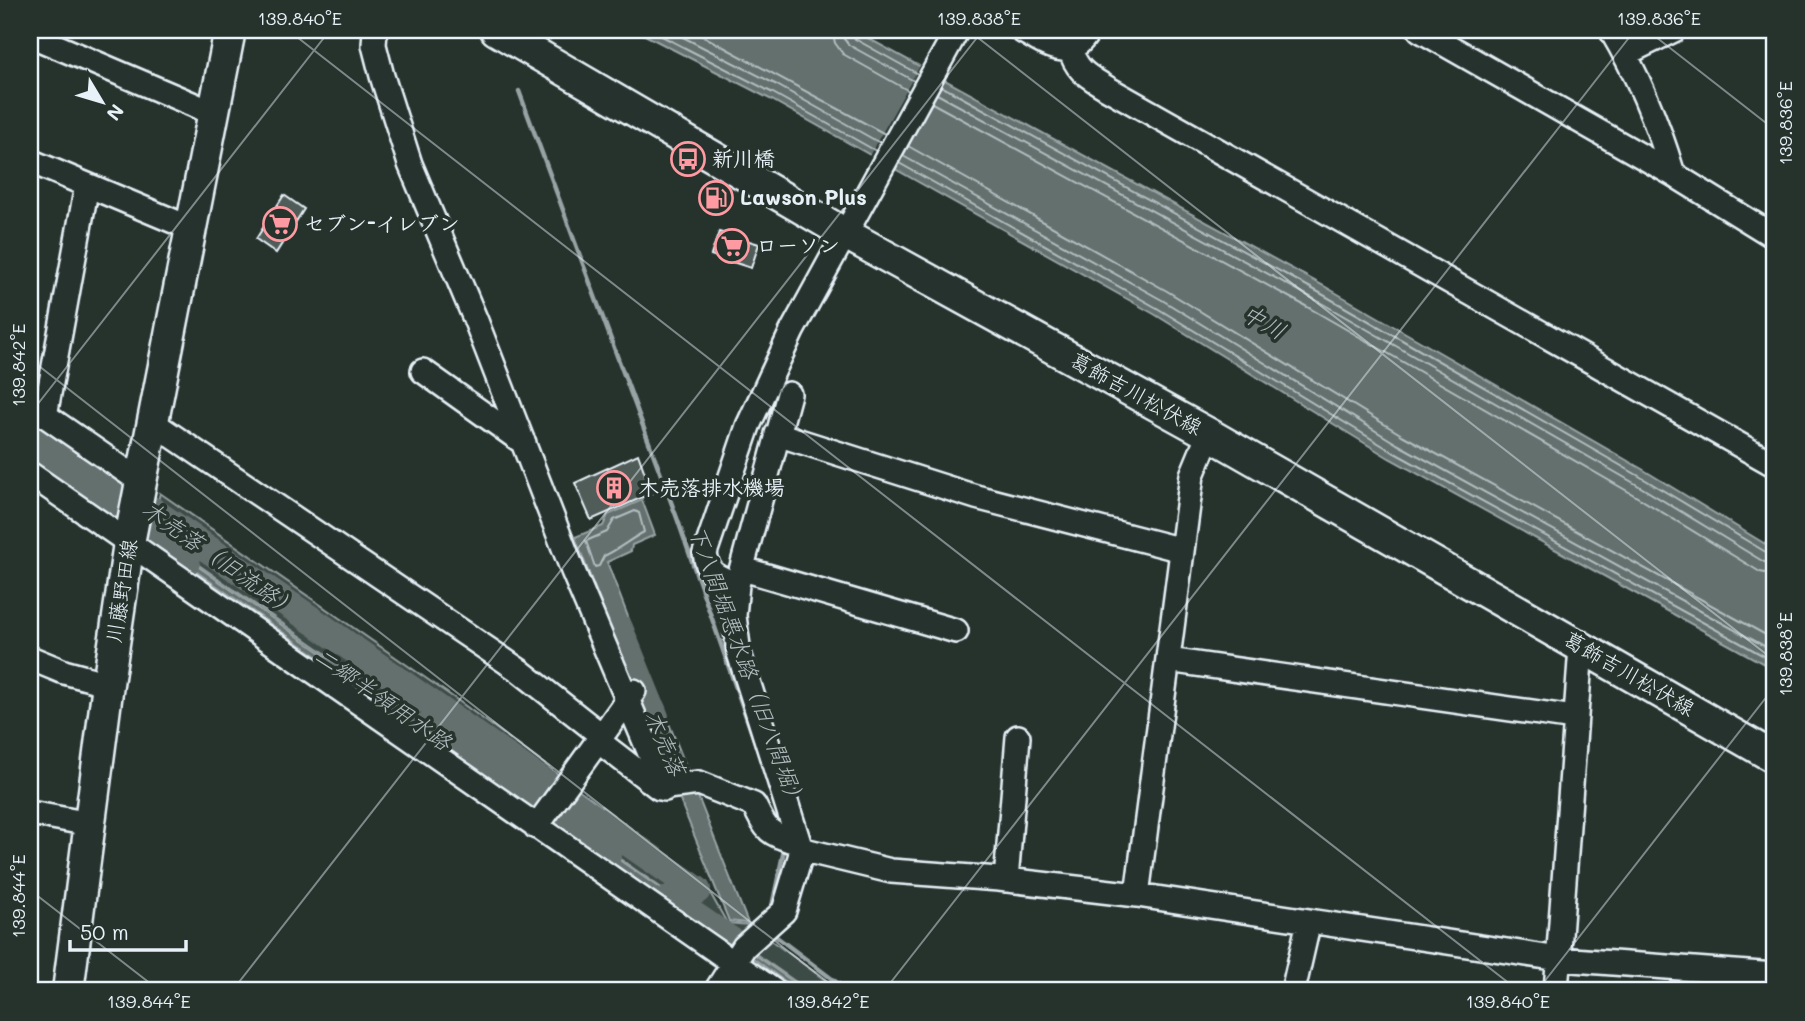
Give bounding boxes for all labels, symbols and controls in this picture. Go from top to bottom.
text: 139.840°E [258,6,342,30]
text: 139.838°E [937,6,1021,30]
text: 139.836°E [1617,6,1701,30]
north arrow [66,66,136,136]
text: 139.836°E [1773,81,1797,165]
text: N [102,99,130,126]
bus stop icon: 新川橋 [669,140,707,178]
place label: 新川橋 [712,144,775,171]
fuel station icon: Lawson Plus [697,179,735,217]
place label: Lawson Plus [740,183,867,210]
supermarket icon: セブン-イレブン [261,205,299,243]
place label: セブン-イレブン [304,209,460,236]
supermarket icon: ローソン [713,227,751,265]
place label: ローソン [756,231,840,258]
water label: 中川 [1237,297,1292,346]
text: 139.842°E [6,323,30,407]
street label: 葛飾吉川松伏線 [1066,345,1208,440]
building icon: 木売落排水機場 [595,469,633,507]
place label: 木売落排水機場 [638,473,785,500]
water label: 木売落（旧流路） [137,493,305,623]
water label: 下八間堀悪水路（旧八間堀） [683,521,813,812]
street label: 川藤野田線 [99,537,142,645]
text: 139.838°E [1773,612,1797,696]
street label: 葛飾吉川松伏線 [1559,624,1700,721]
water label: 二郷半領用水路 [309,640,460,758]
water label: 木売落 [639,705,694,782]
text: 139.844°E [6,854,30,938]
scale bar [70,909,186,953]
text: 50 m [80,918,129,945]
text: 139.844°E [107,989,191,1013]
text: 139.842°E [786,989,870,1013]
text: 139.840°E [1466,989,1550,1013]

